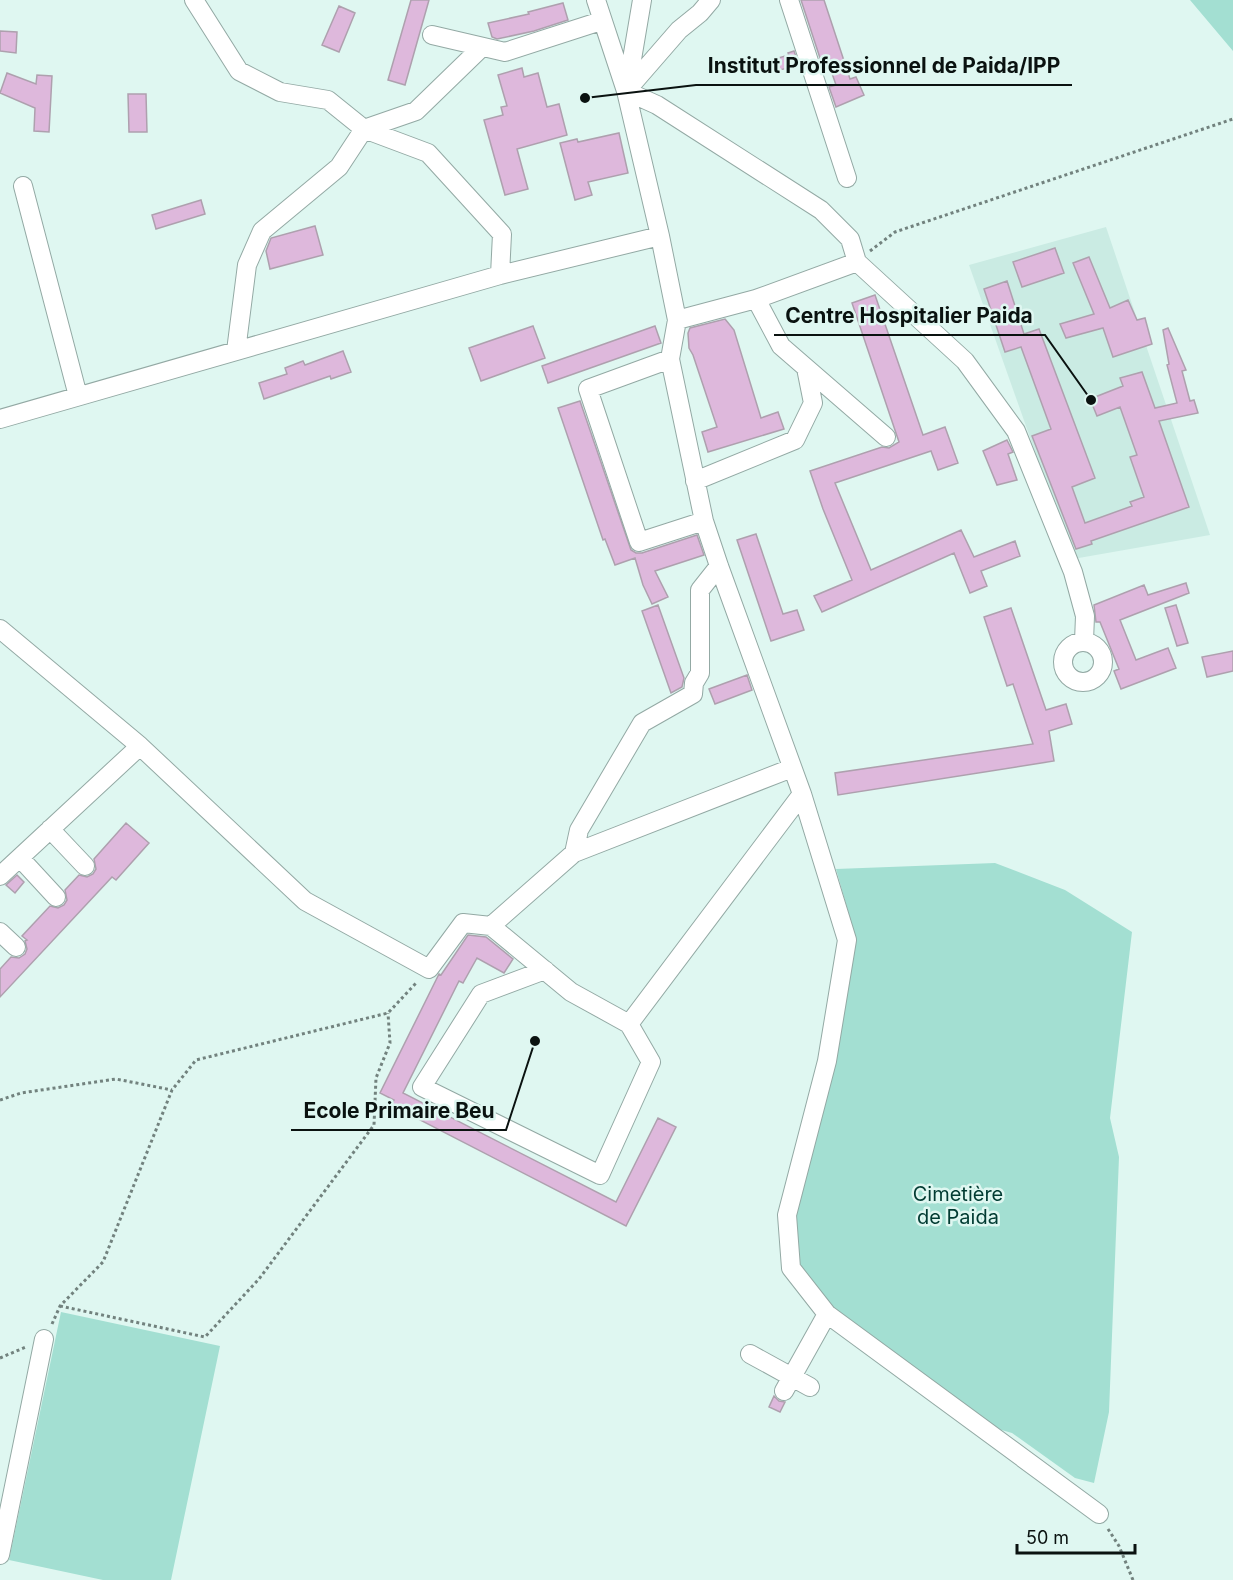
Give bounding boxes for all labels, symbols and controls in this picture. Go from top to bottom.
callout: Institut Professionnel de Paida/IPP [696,46,1072,85]
text: Institut Professionnel de Paida/IPP [708,53,1060,78]
callout: Centre Hospitalier Paida [774,296,1045,335]
text: Centre Hospitalier Paida [785,303,1033,328]
callout: Ecole Primaire Beu [291,1091,506,1130]
text: Ecole Primaire Beu [303,1098,495,1123]
park label: Cimetière de Paida [913,1182,1003,1229]
scale bar [1017,1517,1136,1555]
text: 50 m [1026,1527,1069,1548]

